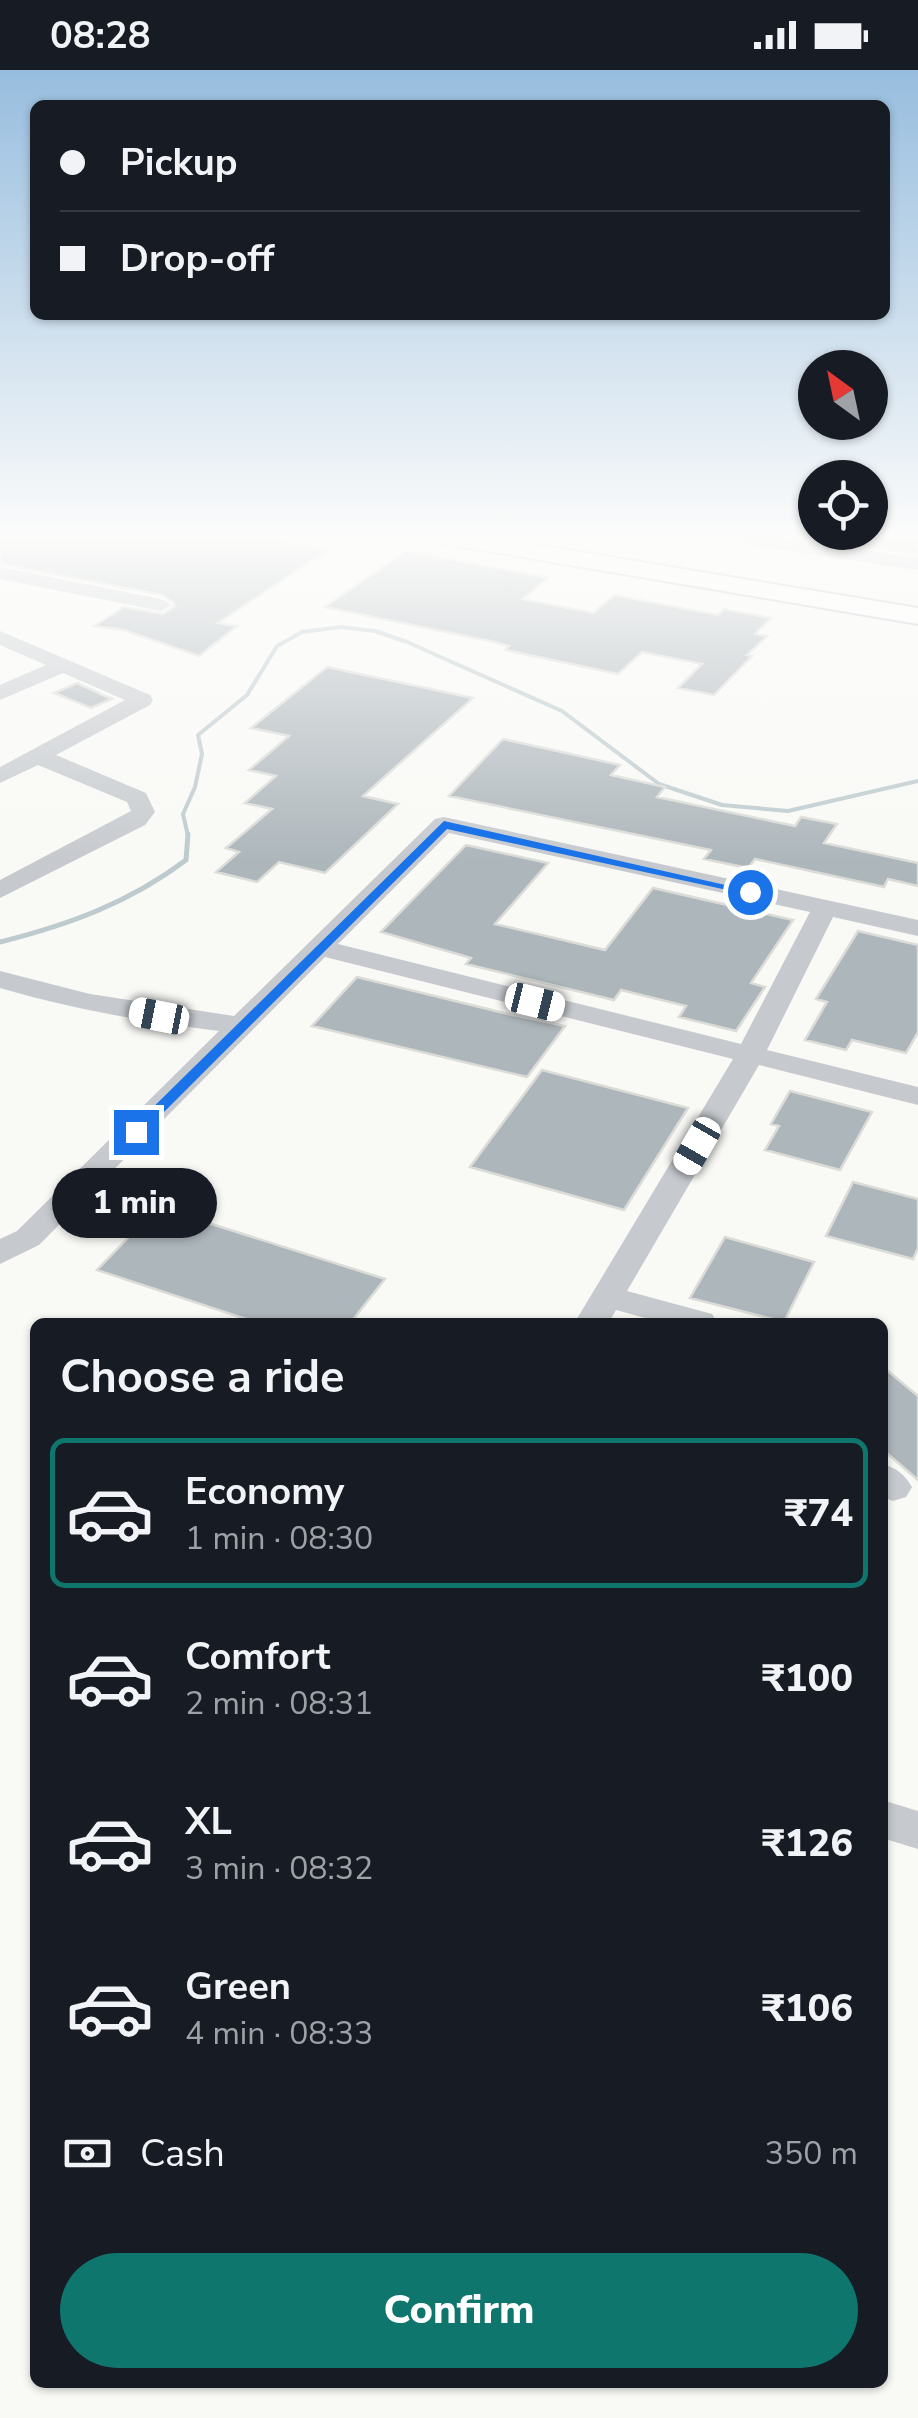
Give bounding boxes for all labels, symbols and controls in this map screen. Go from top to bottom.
text: 08:28 [50,10,151,61]
text: Pickup [120,137,238,188]
text: Drop-off [120,233,274,284]
north arrow [798,350,888,440]
map controls [798,350,888,550]
button: locate [798,460,888,550]
route start [728,870,773,915]
car [502,980,568,1024]
car [127,996,191,1036]
route end [114,1110,159,1155]
car [669,1113,725,1179]
callout: 1 min [54,1167,218,1237]
text: 1 min [92,1181,177,1224]
text: Choose a ride [60,1347,345,1408]
text: Economy [185,1466,344,1517]
icon: car [65,1468,155,1558]
text: ₹74 [785,1488,853,1539]
text: 1 min · 08:30 [185,1517,373,1560]
text: Comfort [185,1631,330,1682]
icon: car [65,1633,155,1723]
text: ₹100 [762,1653,853,1704]
text: 2 min · 08:31 [185,1682,373,1725]
text: XL [185,1796,232,1847]
icon: car [65,1798,155,1888]
text: ₹126 [762,1818,853,1869]
text: 3 min · 08:32 [185,1847,373,1890]
text: Green [185,1961,291,2012]
icon: car [65,1963,155,2053]
text: ₹106 [762,1983,853,2034]
text: 4 min · 08:33 [185,2012,373,2055]
icon: cash [60,2126,115,2181]
text: Cash [140,2128,225,2179]
text: 350 m [765,2132,858,2175]
button: Confirm [60,2253,858,2368]

